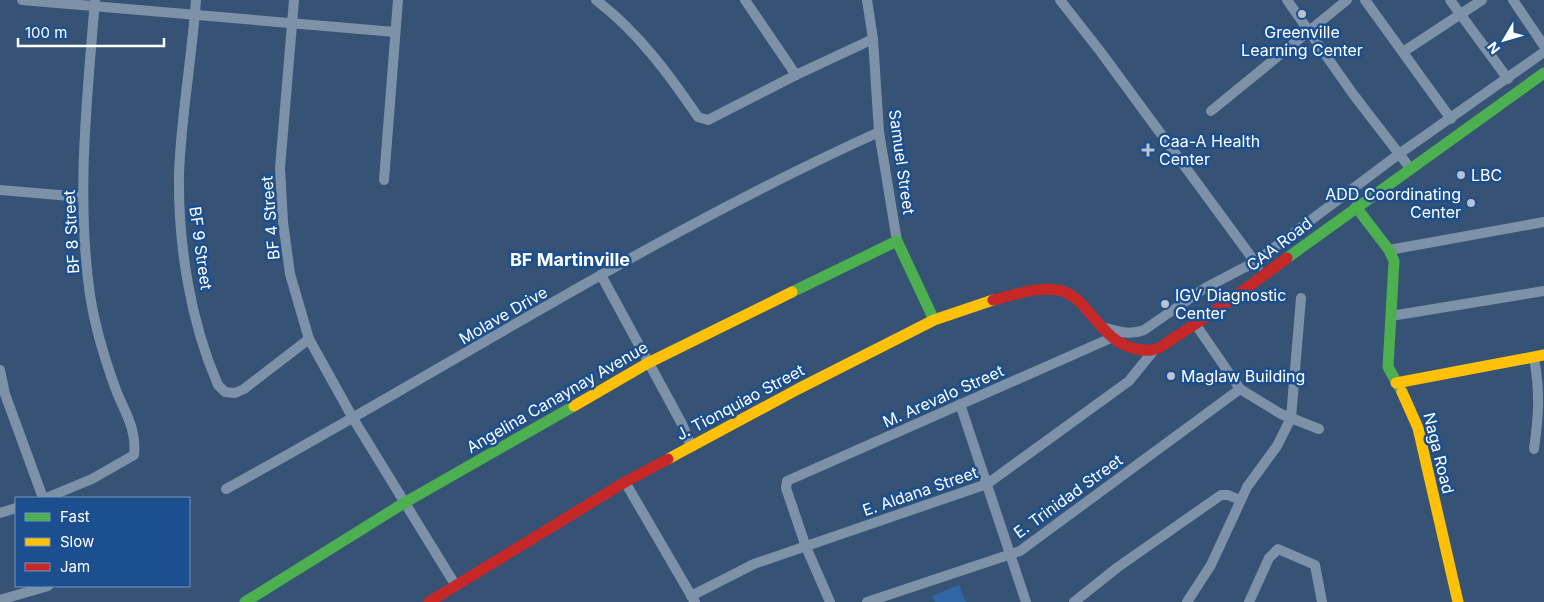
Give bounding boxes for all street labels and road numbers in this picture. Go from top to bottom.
street label: Samuel Street [885,108,919,216]
street label: BF 4 Street [256,175,284,261]
street label: BF 8 Street [59,190,83,274]
street label: BF 9 Street [185,205,217,291]
street label: CAA Road [1242,213,1316,275]
street label: Molave Drive [455,282,551,348]
street label: Angelina Canaynay Avenue [463,337,651,457]
street label: J. Tionquiao Street [672,360,808,444]
street label: M. Arevalo Street [879,360,1007,432]
street label: Naga Road [1419,410,1459,496]
street label: E. Trinidad Street [1010,450,1126,542]
street label: E. Aldana Street [860,462,980,520]

